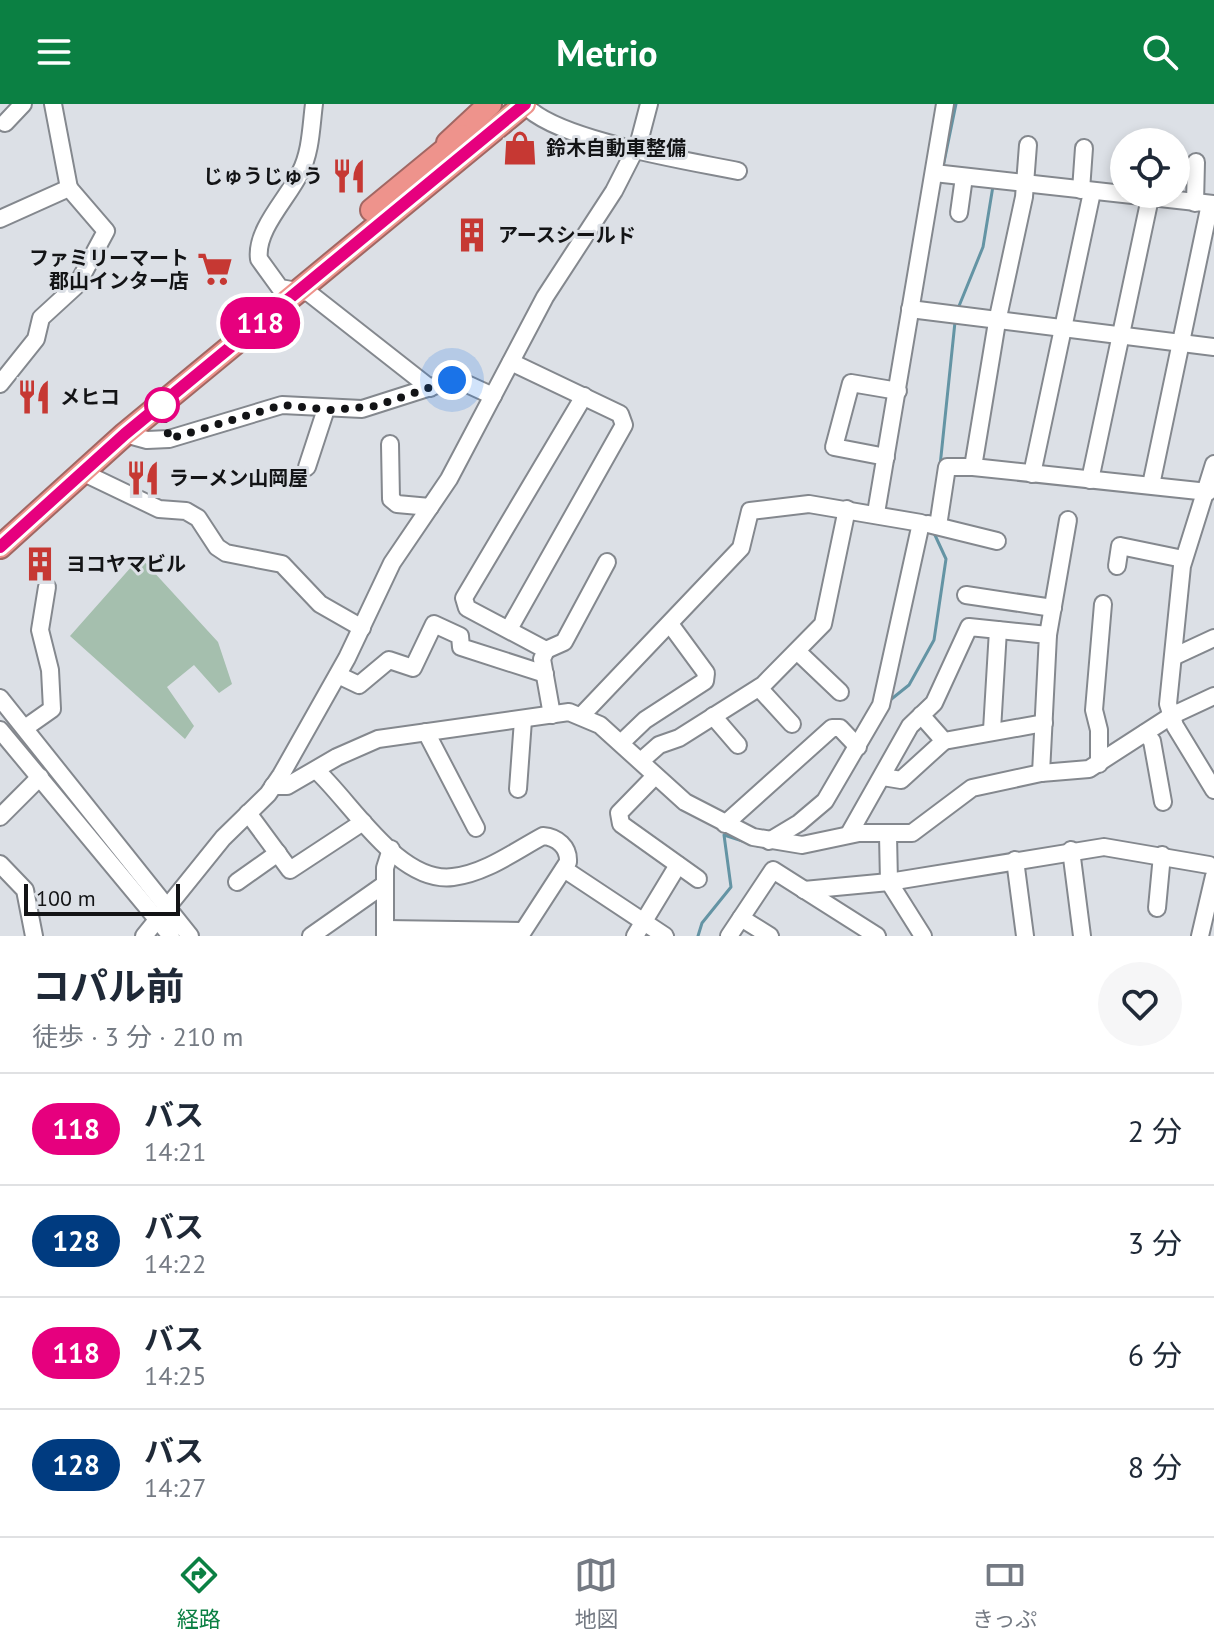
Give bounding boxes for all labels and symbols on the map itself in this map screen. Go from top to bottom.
shop icon: 鈴木自動車整備 [501,129,539,167]
place label: 鈴木自動車整備 [546,135,686,161]
restaurant icon: じゅうじゅう [330,157,368,195]
place label: じゅうじゅう [203,163,323,189]
building icon: アースシールド [453,216,491,254]
place label: アースシールド [498,222,636,248]
place label: ファミリーマート 郡山インター店 [29,245,189,294]
supermarket icon: ファミリーマート 郡山インター店 [196,250,234,288]
line badge: 118 [214,297,306,349]
your location [432,360,472,400]
restaurant icon: メヒコ [15,378,53,416]
place label: メヒコ [60,384,120,410]
unlabelled marker [145,388,179,422]
restaurant icon: ラーメン山岡屋 [124,459,162,497]
place label: ラーメン山岡屋 [169,465,308,491]
building icon: ヨコヤマビル [21,545,59,583]
place label: ヨコヤマビル [66,551,186,577]
scale bar [24,880,180,916]

